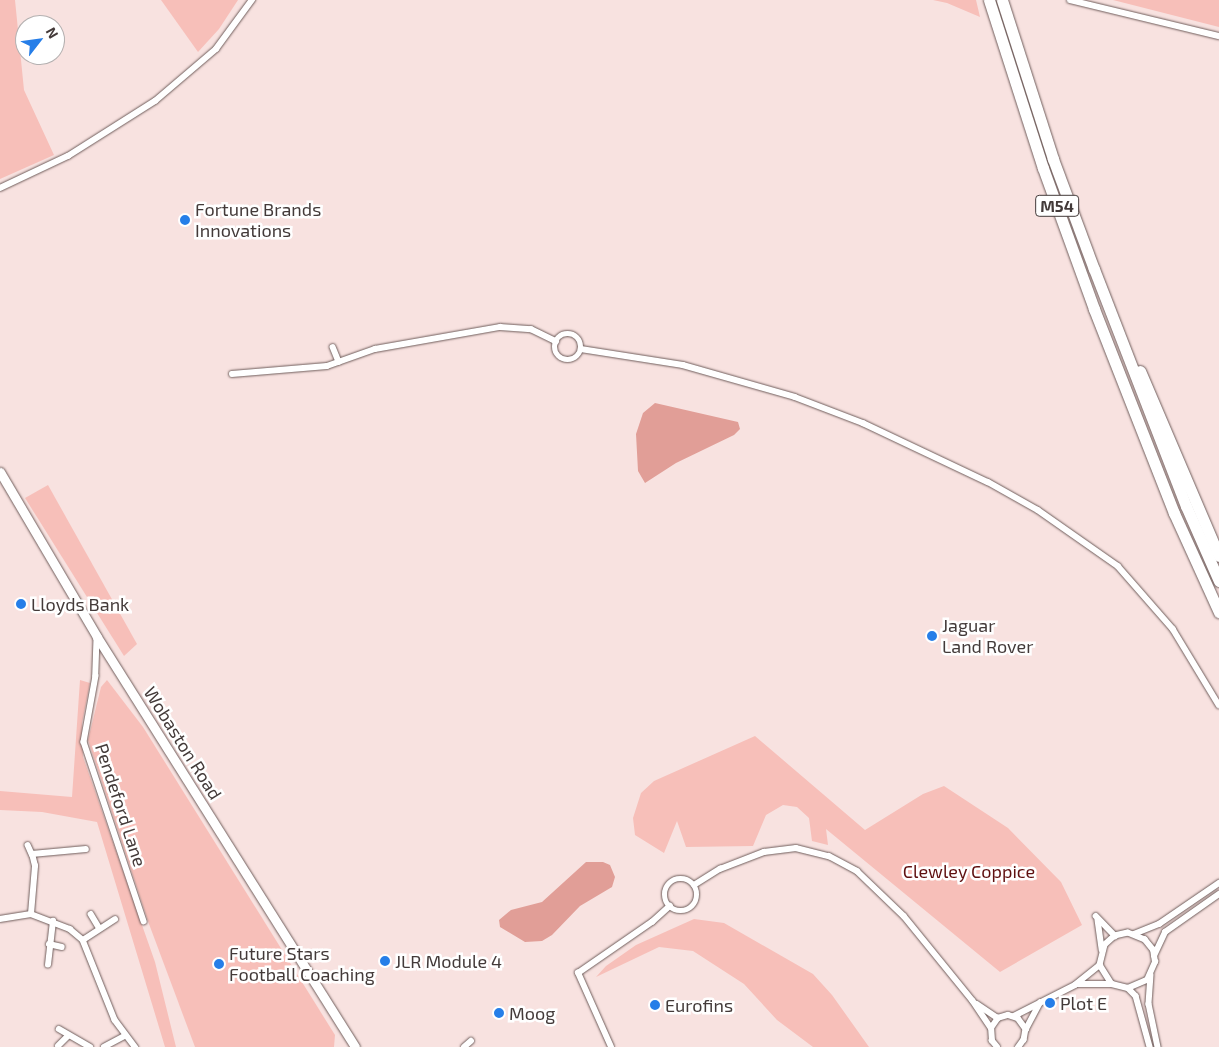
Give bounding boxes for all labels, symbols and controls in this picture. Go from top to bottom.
north arrow [15,15,65,65]
text: N [43,24,62,41]
road number: M54 [1034,192,1080,220]
place label: Fortune Brands Innovations [195,199,321,242]
marker: Fortune Brands Innovations [179,214,191,226]
place label: Lloyds Bank [31,593,129,615]
marker: Lloyds Bank [15,598,27,610]
place label: Jaguar Land Rover [942,615,1033,658]
marker: Jaguar Land Rover [926,630,938,642]
street label: Wobaston Road [140,682,226,804]
street label: Pendeford Lane [91,741,151,869]
park label: Clewley Coppice [903,860,1035,882]
place label: Future Stars Football Coaching [229,943,375,986]
place label: JLR Module 4 [395,950,502,972]
marker: JLR Module 4 [379,955,391,967]
marker: Future Stars Football Coaching [213,958,225,970]
place label: Plot E [1060,992,1107,1014]
place label: Eurofins [665,994,733,1016]
marker: Plot E [1044,997,1056,1009]
marker: Eurofins [649,999,661,1011]
place label: Moog [509,1002,555,1024]
marker: Moog [493,1007,505,1019]

